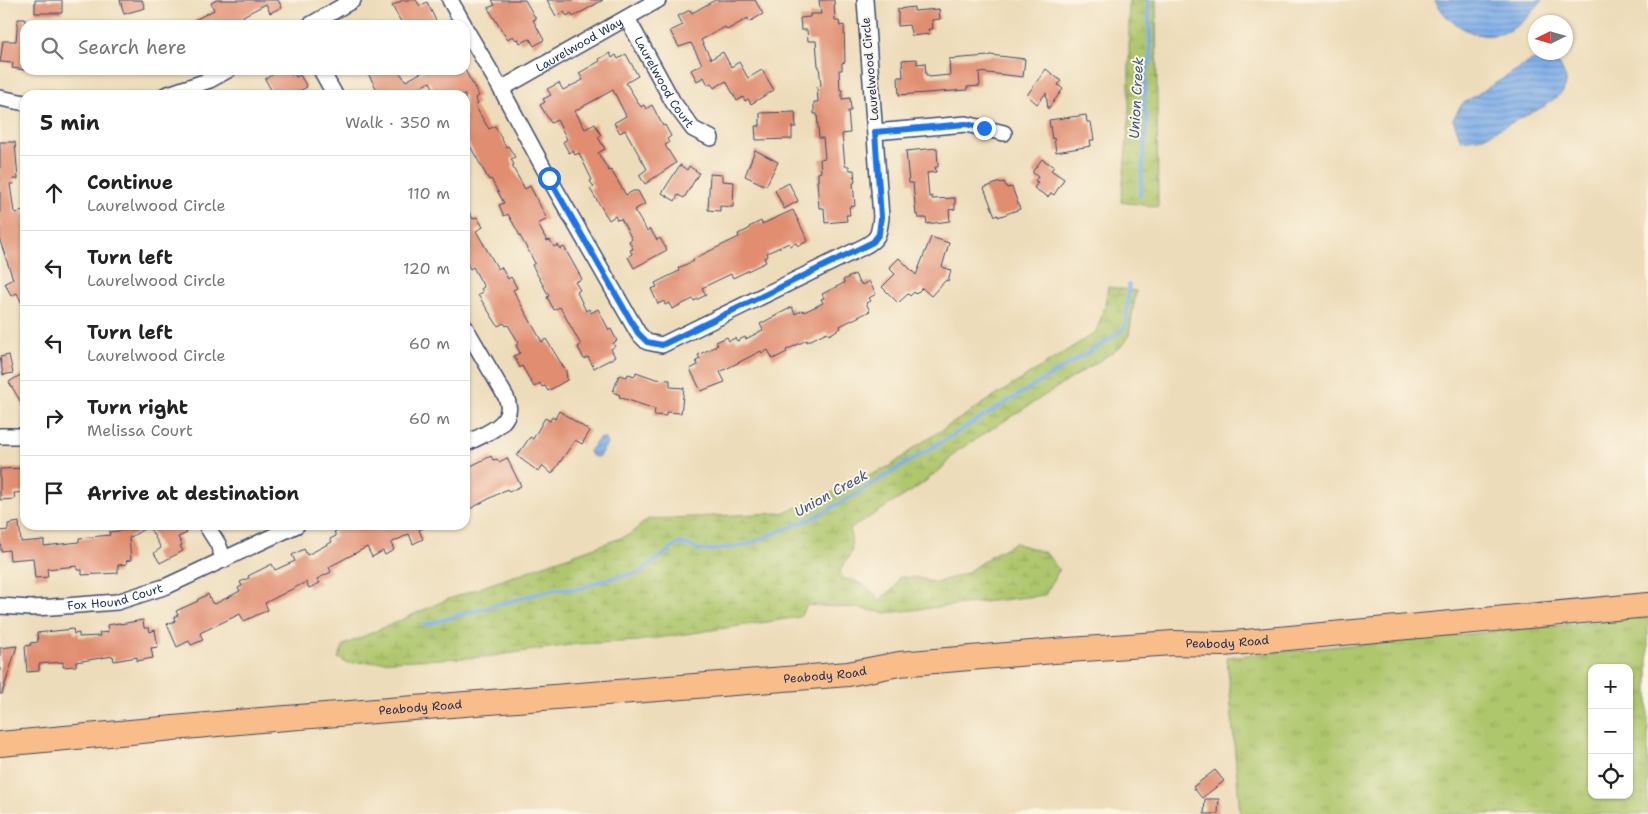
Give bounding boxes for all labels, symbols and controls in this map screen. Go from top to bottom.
street label: Laurelwood Way [533,14,626,76]
north arrow [1528,15,1573,60]
street label: Laurelwood Circle [857,16,882,121]
search box [20,20,470,75]
street label: Laurelwood Court [631,33,697,131]
icon: search [38,34,66,62]
text: Search here [78,35,187,60]
water label: Union Creek [1125,57,1147,139]
text: 5 min [40,109,100,137]
text: Walk · 350 m [345,112,450,133]
route end [973,117,996,140]
route start [538,167,561,190]
text: Continue [87,170,173,195]
icon: ahead [40,179,68,207]
text: 110 m [407,183,450,204]
text: Laurelwood Circle [87,195,225,216]
text: Turn left [87,245,173,270]
icon: left [40,254,68,282]
text: 120 m [403,258,450,279]
text: Laurelwood Circle [87,270,225,291]
text: Turn left [87,320,173,345]
icon: left [40,329,68,357]
text: 60 m [409,333,450,354]
text: Laurelwood Circle [87,345,225,366]
text: Turn right [87,395,188,420]
icon: right [40,404,68,432]
text: 60 m [409,408,450,429]
text: Melissa Court [87,420,193,441]
water label: Union Creek [791,465,871,521]
icon: arrive [40,479,68,507]
text: Arrive at destination [87,481,299,506]
street label: Fox Hound Court [67,580,165,614]
street label: Peabody Road [1185,632,1270,652]
street label: Peabody Road [783,662,868,687]
map controls [1588,664,1633,799]
button: + [1588,664,1633,709]
street label: Peabody Road [378,696,463,719]
button: − [1588,709,1633,754]
button: locate [1588,754,1633,799]

